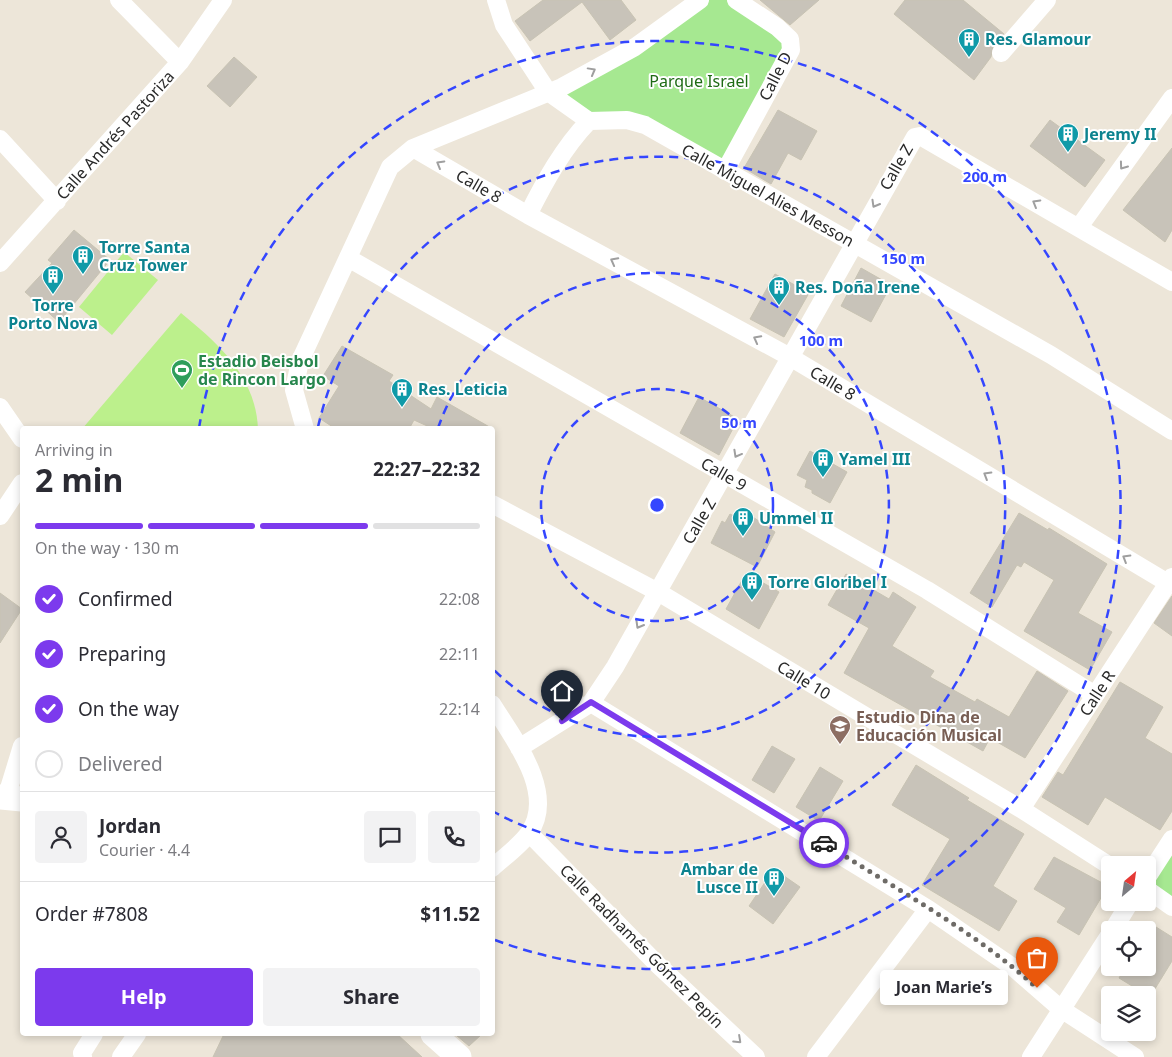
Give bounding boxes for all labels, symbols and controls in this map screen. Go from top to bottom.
building icon: Res. Glamour [957,27,981,58]
place label: Res. Glamour [985,28,1091,50]
street label: Calle D [753,48,797,104]
street label: Calle Andrés Pastoriza [51,66,179,204]
one-way arrow [587,67,596,77]
park label: Parque Israel [649,70,749,92]
building icon: Jeremy II [1056,122,1080,153]
place label: Jeremy II [1082,123,1157,145]
street label: Calle Miguel Alies Messon [678,138,858,252]
street label: Calle Z [874,140,918,194]
one-way arrow [437,160,446,170]
one-way arrow [1120,160,1129,170]
street label: Calle 8 [452,164,506,208]
text: 200 m [963,166,1007,186]
one-way arrow [871,199,881,208]
one-way arrow [1033,199,1042,209]
place label: Torre Santa Cruz Tower [99,236,190,276]
building icon: Torre Santa Cruz Tower [71,244,95,275]
text: 150 m [881,248,925,268]
one-way arrow [610,257,619,267]
building icon: Torre Porto Nova [41,264,65,295]
building icon: Res. Doña Irene [767,275,791,306]
place label: Res. Doña Irene [795,276,920,298]
place label: Torre Porto Nova [8,294,98,334]
text: 100 m [799,330,843,350]
one-way arrow [753,335,762,345]
place label: Estadio Beisbol de Rincon Largo [198,350,326,390]
sports icon: Estadio Beisbol de Rincon Largo [170,358,194,389]
street label: Calle 8 [806,361,860,405]
building icon: Res. Leticia [390,377,414,408]
place label: Res. Leticia [418,378,508,400]
text: 50 m [721,412,757,432]
text: Arriving in [35,439,113,461]
building icon: Yamel III [811,447,835,478]
one-way arrow [733,448,743,457]
place label: Yamel III [839,448,911,470]
street label: Calle 9 [697,452,751,496]
text: 22:27–22:32 [373,456,480,482]
text: 2 min [35,458,123,501]
one-way arrow [983,471,992,481]
street label: Calle Z [677,494,721,548]
centre of rings [648,496,666,514]
building icon: Ummel II [731,506,755,537]
place label: Ummel II [759,507,833,529]
text: On the way · 130 m [35,537,179,559]
one-way arrow [1123,555,1132,565]
building icon: Torre Gloribel I [740,570,764,601]
place label: Torre Gloribel I [768,571,887,593]
icon: check [35,585,63,613]
text: Confirmed [78,586,173,612]
text: 22:08 [439,588,480,610]
one-way arrow [636,620,646,629]
icon: check [35,640,63,668]
text: Preparing [78,641,166,667]
text: 22:11 [439,643,480,665]
street label: Calle 10 [773,655,835,705]
street label: Calle R [1074,666,1120,720]
pin [541,670,583,721]
icon: home [548,677,576,705]
icon: check [35,695,63,723]
text: On the way [78,696,179,722]
text: 22:14 [439,698,480,720]
place label: Estudio Dina de Educación Musical [856,706,1002,746]
school or university icon: Estudio Dina de Educación Musical [828,714,852,745]
text: Delivered [78,751,163,777]
button: person [35,811,87,863]
button: chat [364,811,416,863]
button: phone [428,811,480,863]
text: Jordan [99,813,161,839]
courier [799,818,849,868]
icon: car [810,829,838,857]
text: Courier · 4.4 [99,839,190,861]
north arrow [1101,856,1156,911]
map controls [1101,856,1156,1041]
place label: Ambar de Lusce II [681,858,758,898]
street label: Calle Radhamés Gómez Pepín [555,859,729,1033]
building icon: Ambar de Lusce II [762,866,786,897]
text: Order #7808 [35,901,148,927]
text: $11.52 [420,901,480,927]
button: locate [1101,921,1156,976]
pin [1016,937,1058,988]
icon: bag [1023,944,1051,972]
button: Help [35,968,253,1026]
button: Share [263,968,480,1026]
callout: Joan Marie’s [880,970,1007,1006]
text: Joan Marie’s [896,976,992,998]
button: layers [1101,986,1156,1041]
one-way arrow [732,1034,741,1043]

